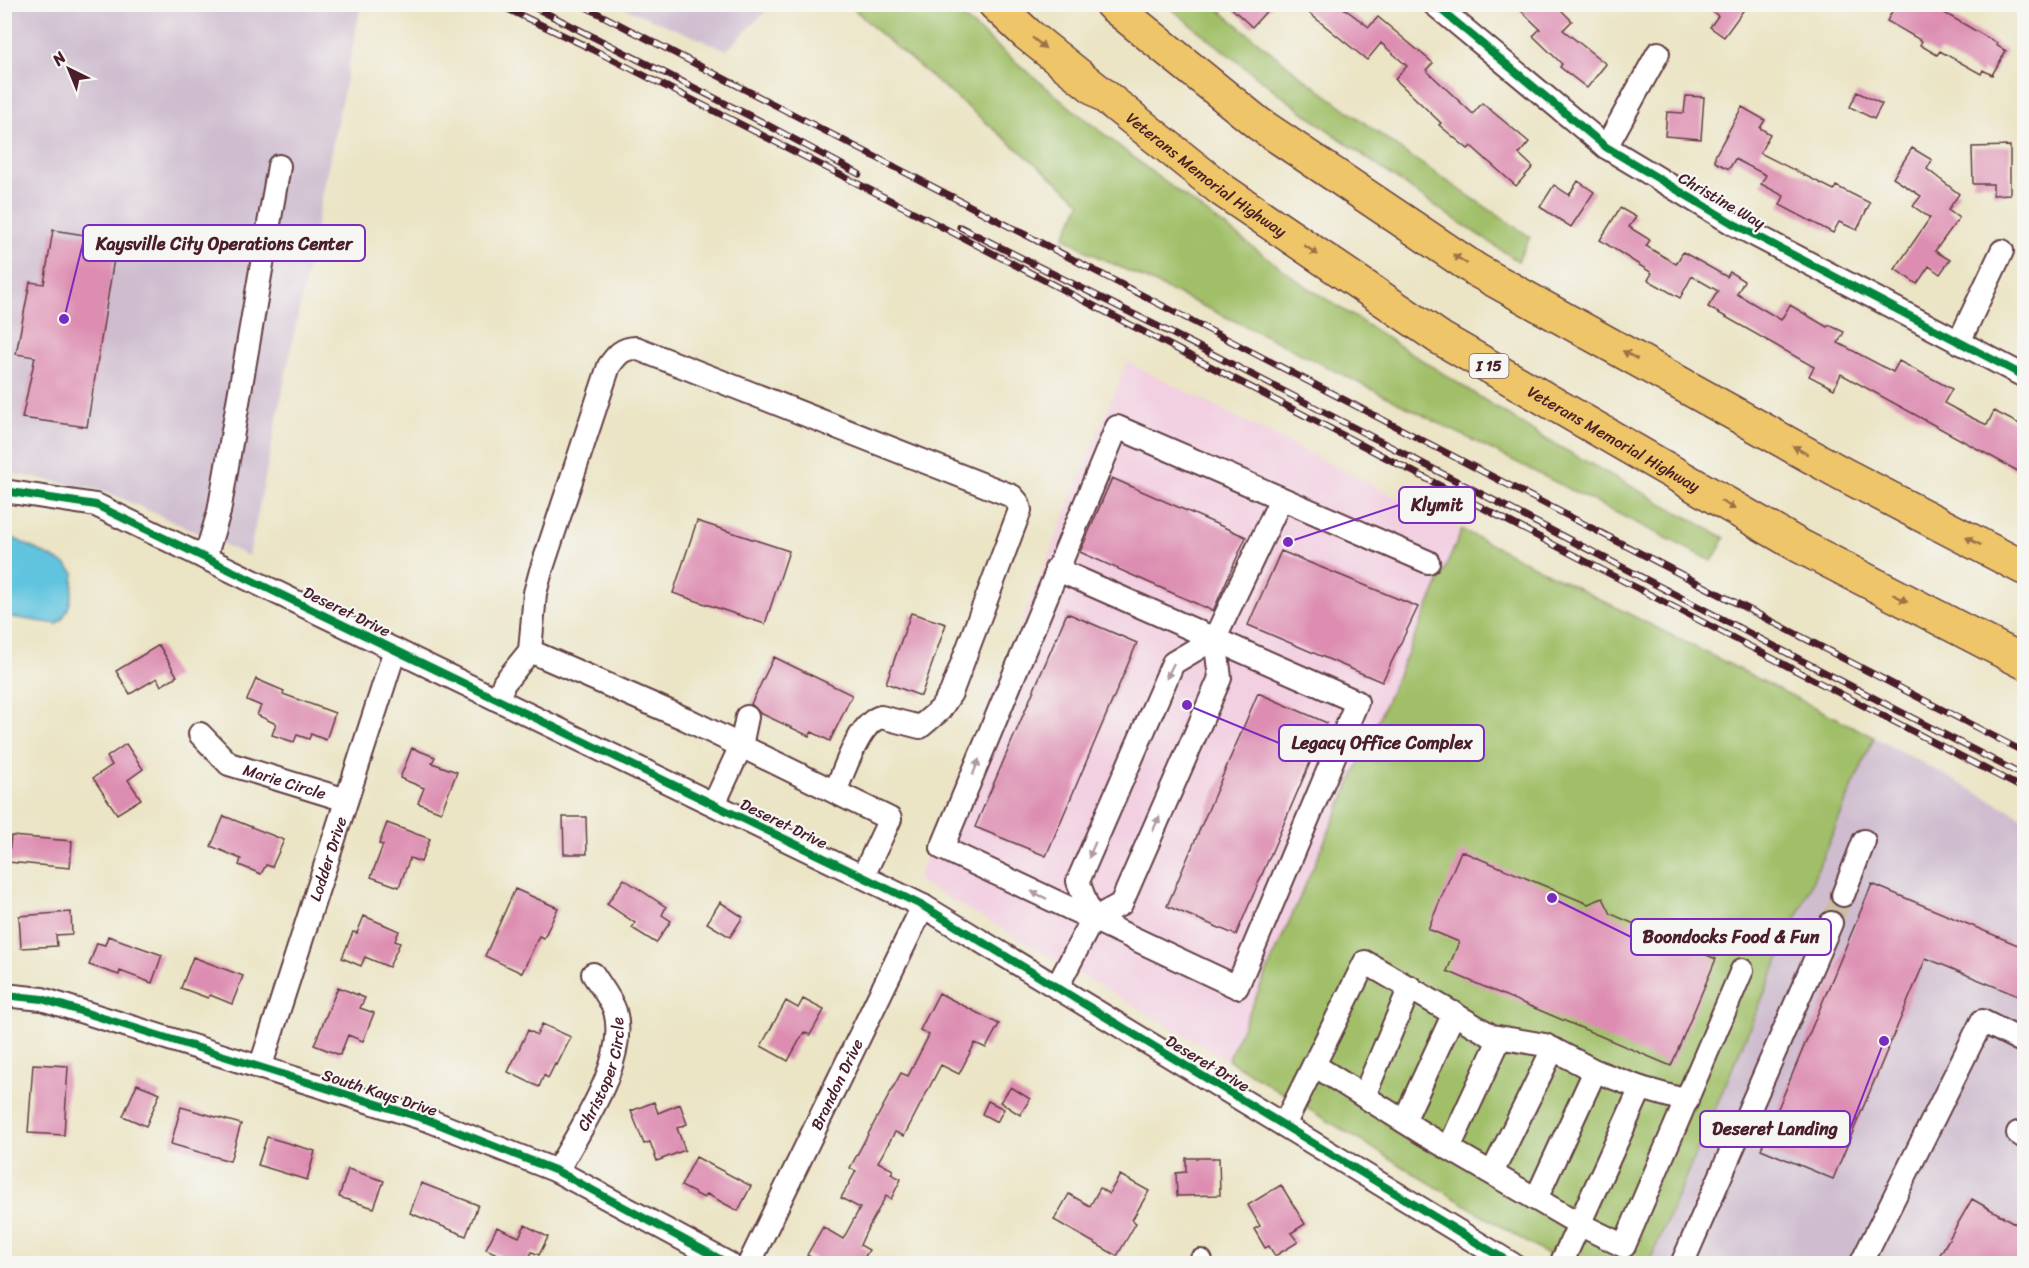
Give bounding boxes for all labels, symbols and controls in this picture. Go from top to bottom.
one-way arrow [1031,37,1047,50]
north arrow [39,39,99,99]
text: N [44,43,74,73]
street label: Veterans Memorial Highway [1119,104,1294,246]
street label: Christine Way [1673,164,1771,237]
callout: Kaysville City Operations Center [83,225,365,261]
text: Kaysville City Operations Center [95,228,354,260]
one-way arrow [1302,245,1319,256]
one-way arrow [1452,254,1468,265]
one-way arrow [1621,350,1638,360]
road number: I 15 [1470,354,1508,378]
street label: Veterans Memorial Highway [1522,377,1706,501]
one-way arrow [1791,445,1808,455]
callout: Klymit [1399,487,1475,523]
text: Klymit [1410,489,1463,521]
one-way arrow [1720,499,1736,510]
one-way arrow [1964,536,1981,546]
street label: Deseret Drive [298,578,396,645]
one-way arrow [1891,593,1908,602]
one-way arrow [1165,663,1174,680]
callout: Legacy Office Complex [1279,725,1484,761]
text: Legacy Office Complex [1292,727,1473,759]
street label: Marie Circle [239,755,330,808]
one-way arrow [971,757,981,775]
street label: Deseret Drive [735,790,833,857]
street label: Lodder Drive [301,813,355,905]
one-way arrow [1151,814,1161,832]
one-way arrow [1086,841,1096,859]
one-way arrow [1030,890,1047,899]
callout: Boondocks Food & Fun [1631,919,1831,955]
text: Boondocks Food & Fun [1643,921,1820,953]
street label: Christoper Circle [569,1015,633,1137]
street label: Deseret Drive [1160,1027,1256,1100]
street label: Brandon Drive [802,1033,872,1135]
street label: South Kays Drive [318,1060,441,1125]
callout: Deseret Landing [1700,1111,1850,1147]
text: Deseret Landing [1712,1113,1838,1145]

